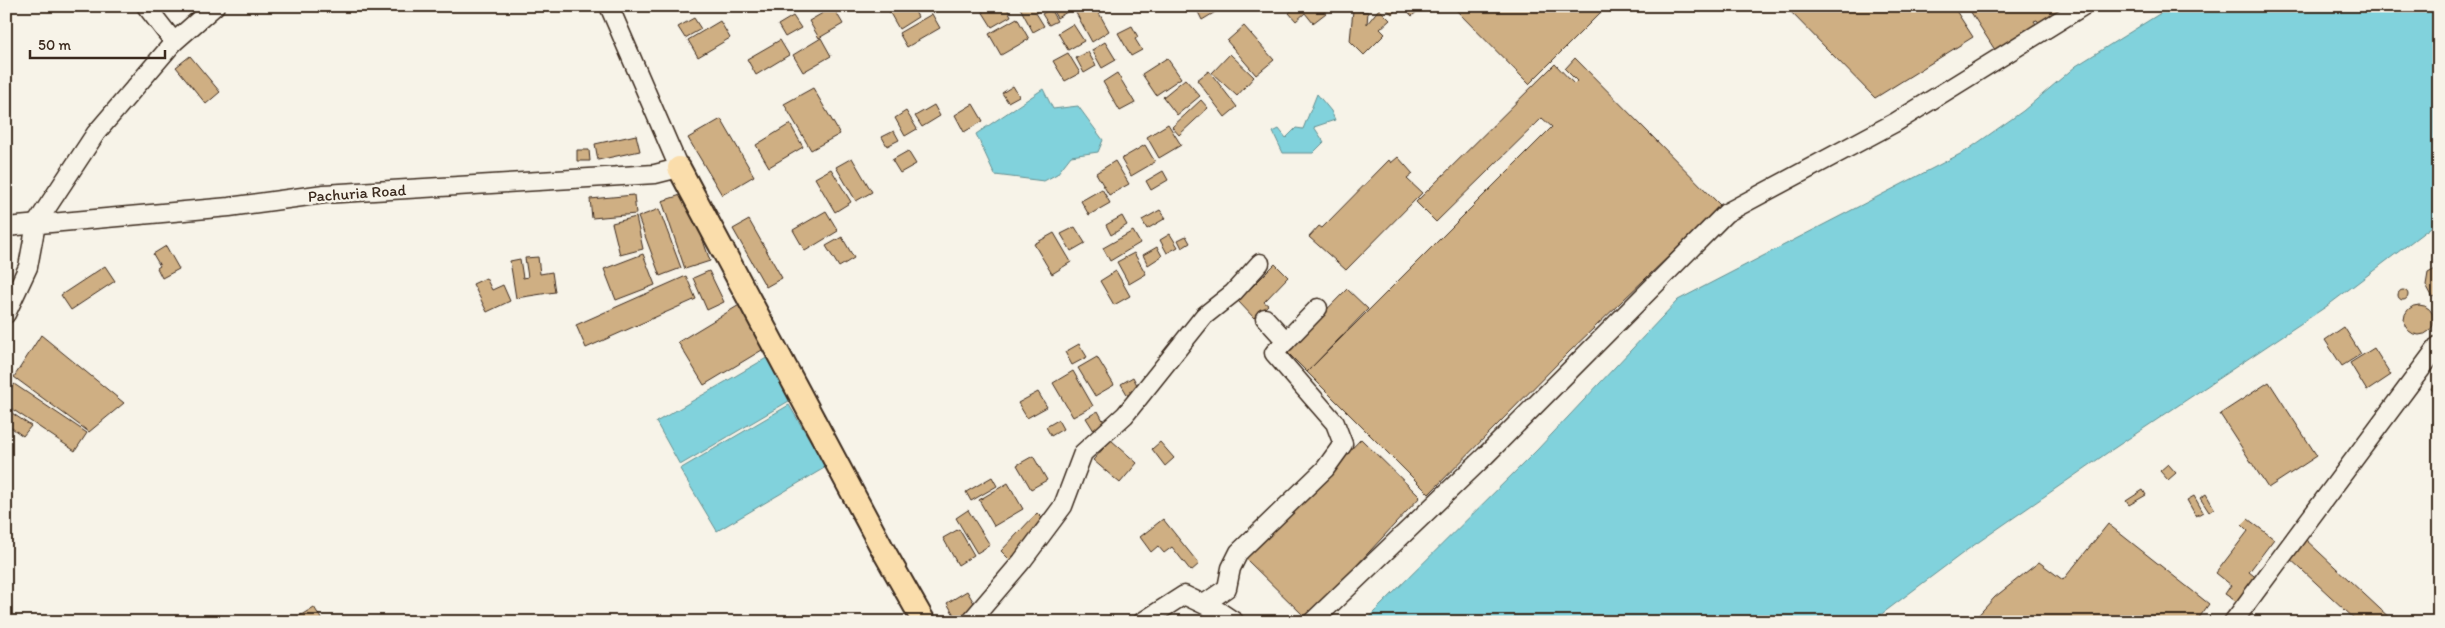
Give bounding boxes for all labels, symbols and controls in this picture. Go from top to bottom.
scale bar [30,28,165,60]
text: 50 m [38,36,71,54]
street label: Pachuria Road [307,180,407,206]

